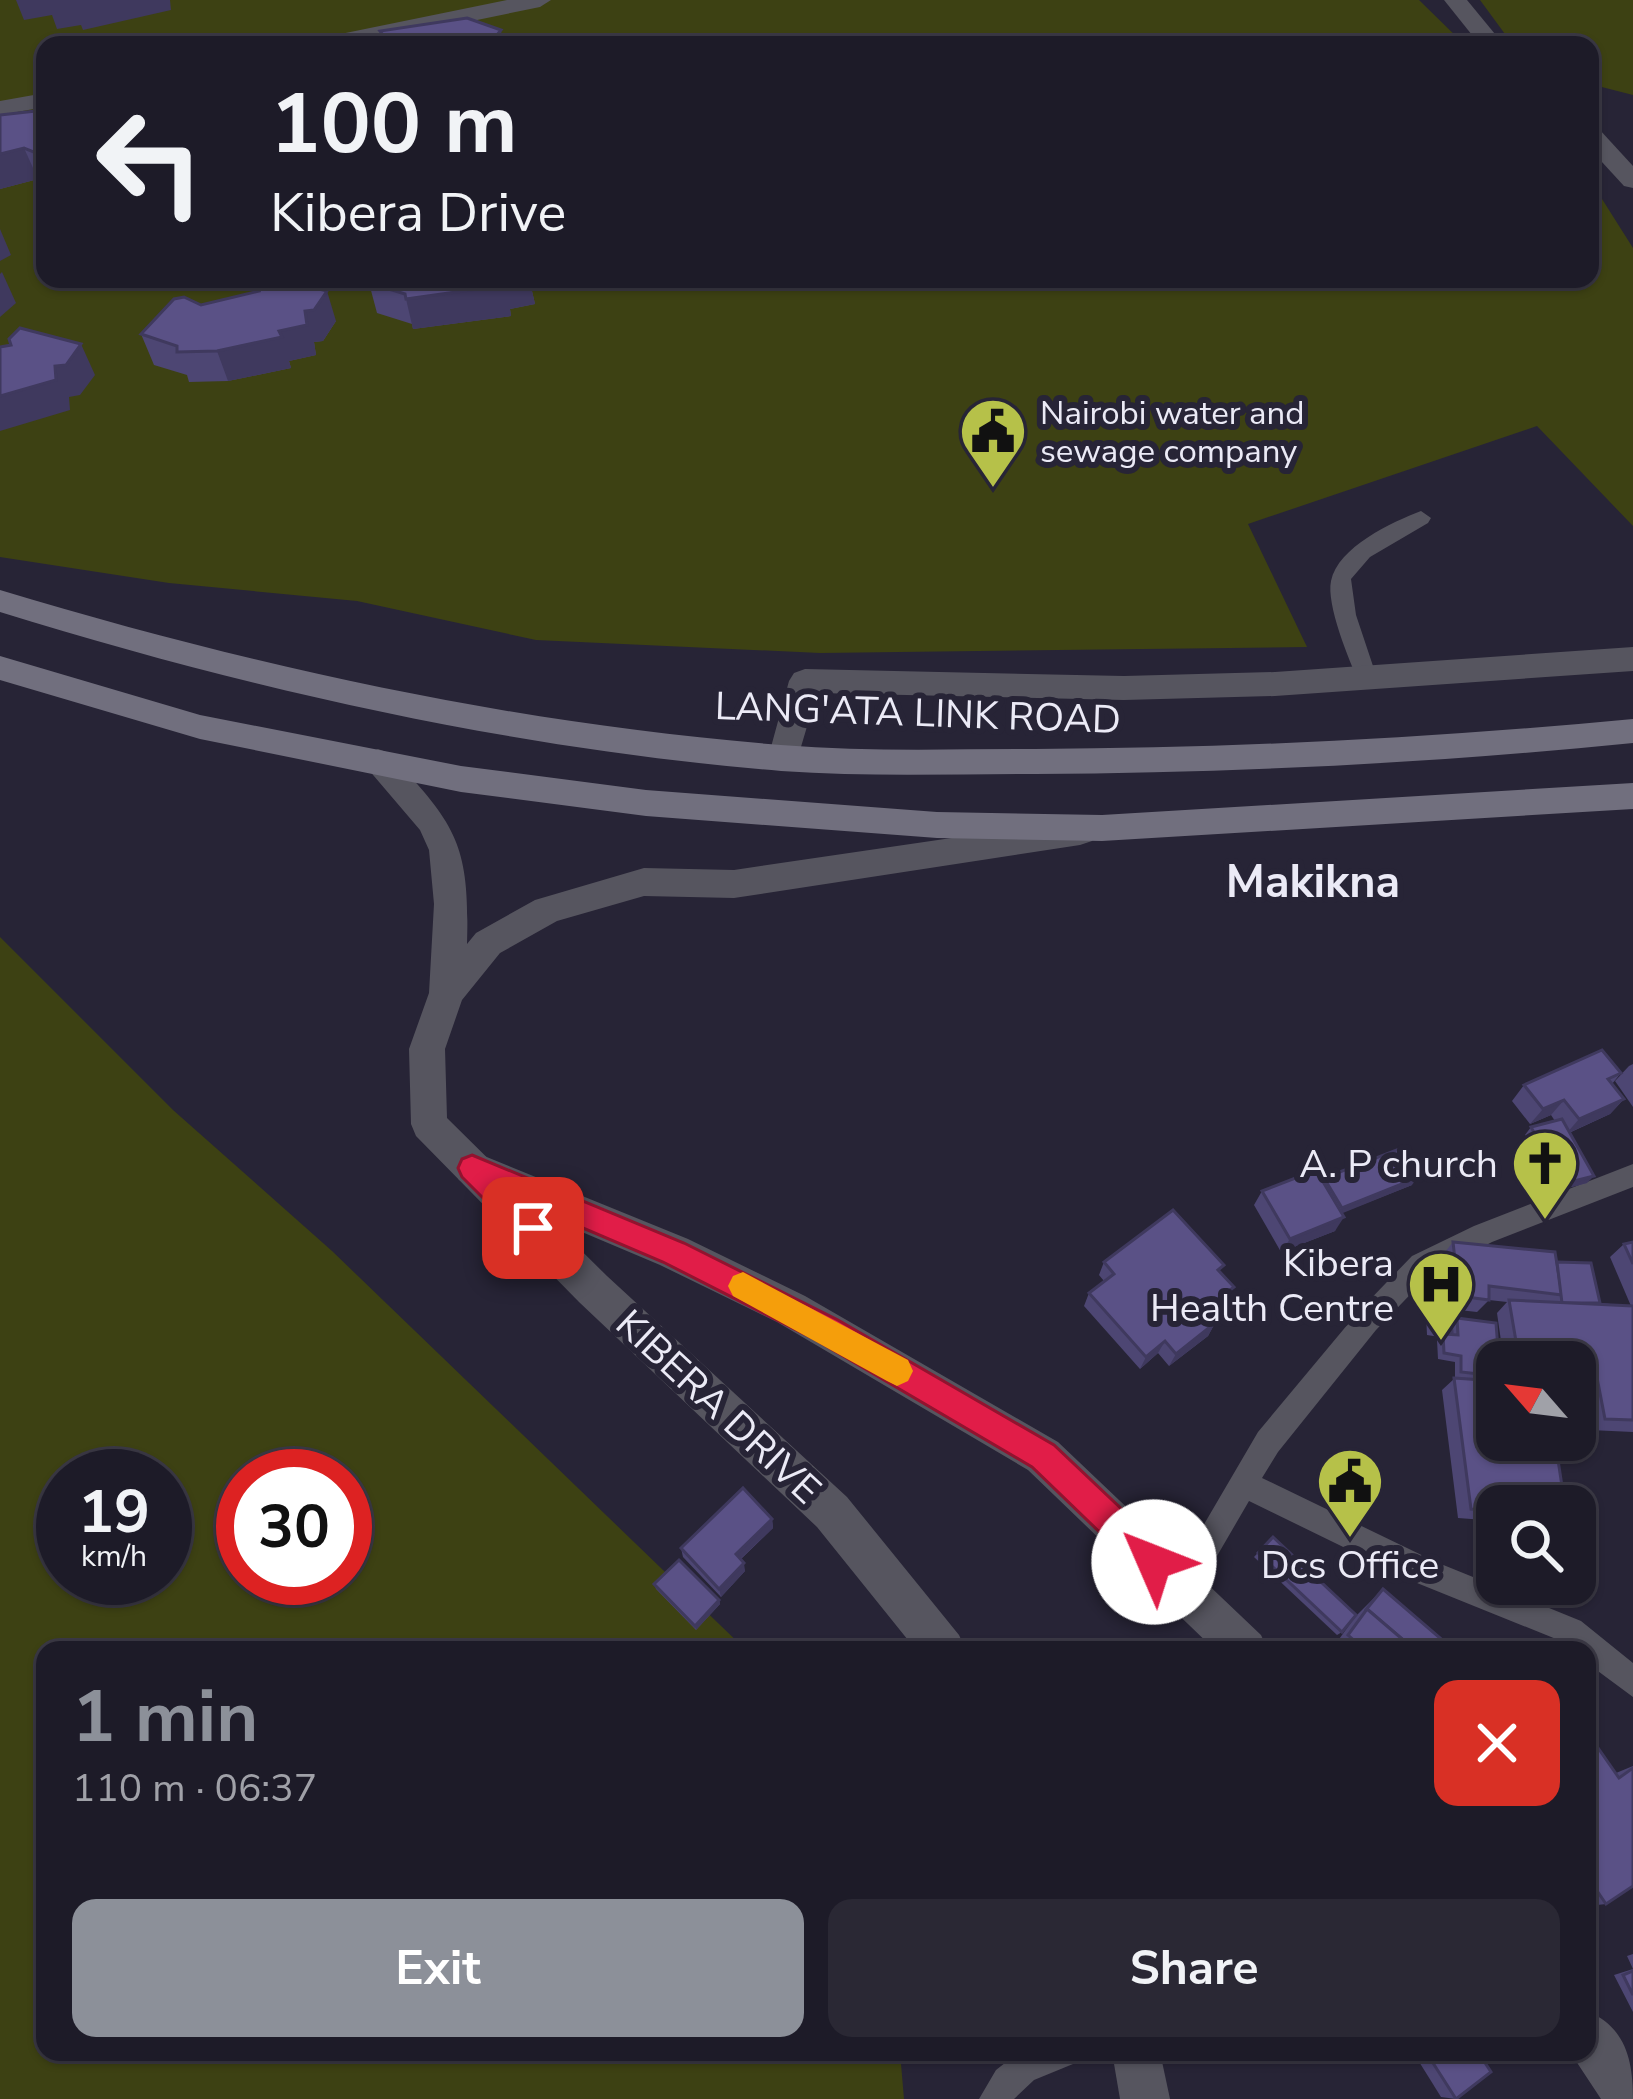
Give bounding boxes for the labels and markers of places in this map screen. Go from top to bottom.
place label: Nairobi water and sewage company [1040,391,1305,474]
public building icon: Nairobi water and sewage company [958,396,1028,490]
church icon: A. P church [1510,1128,1580,1222]
place label: A. P church [1299,1138,1498,1191]
pin [482,1177,584,1279]
place label: Kibera Health Centre [1150,1237,1394,1335]
hospital icon: Kibera Health Centre [1406,1249,1476,1343]
public building icon: Dcs Office [1315,1446,1385,1540]
place label: Dcs Office [1261,1539,1439,1592]

